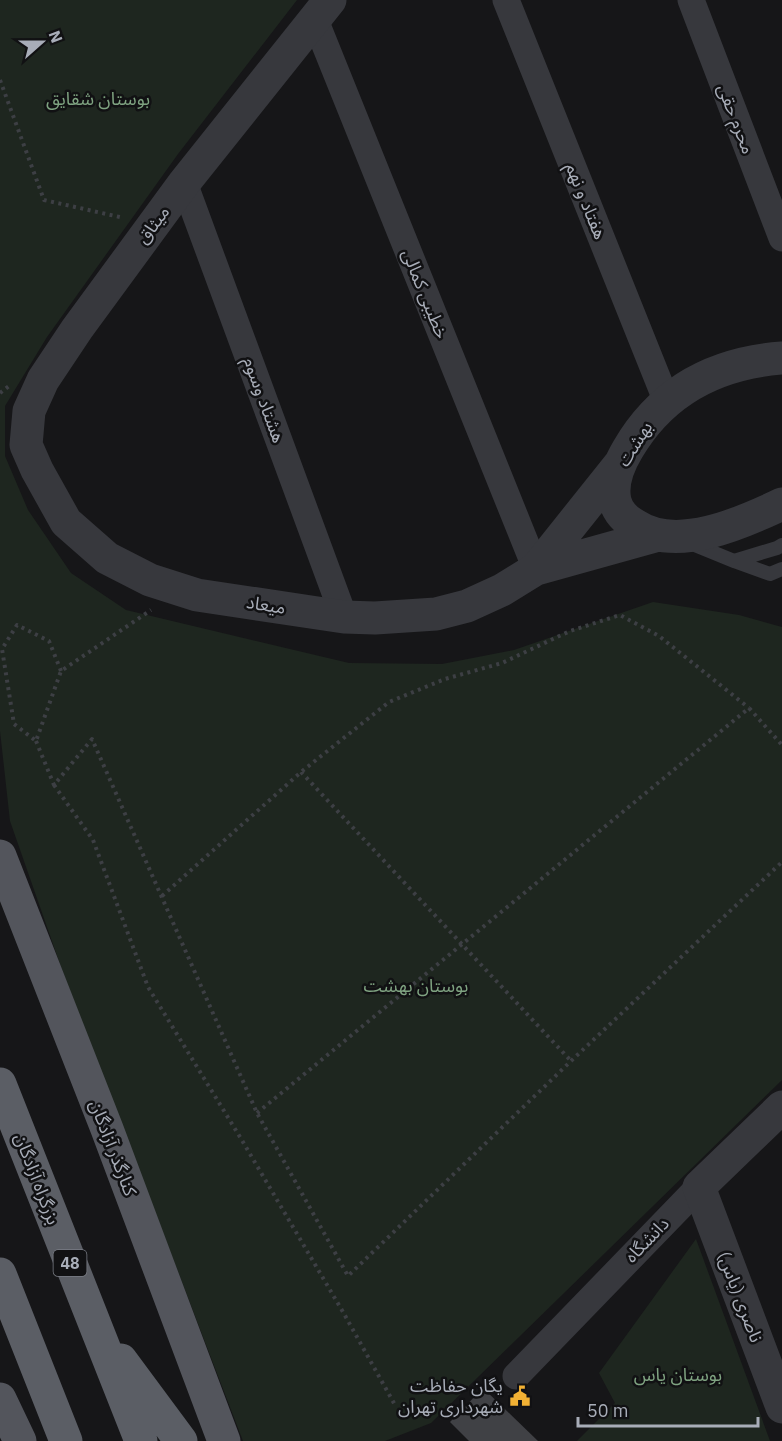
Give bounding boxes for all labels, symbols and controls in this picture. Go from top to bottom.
north arrow [12,12,72,72]
text: N [45,28,67,46]
street label: محرم حقی [710,81,760,158]
park label: بوستان شقایق [46,87,150,110]
street label: هفتاد و نهم [559,159,612,243]
street label: میثاق [131,201,174,248]
street label: خطیبی کمالی [397,246,454,342]
street label: هشتاد وسوم [235,354,291,447]
street label: بهشت [612,417,657,471]
street label: میعاد [245,590,287,619]
park label: بوستان بهشت [364,974,468,997]
street label: کنارگذر آزادگان [85,1097,142,1200]
street label: بزرگراه آزادگان [10,1130,65,1228]
street label: دانشگاه [619,1212,674,1267]
street label: ناصری (یاس) [713,1248,768,1346]
road number: 48 [54,1250,86,1276]
park label: بوستان یاس [634,1363,722,1386]
place label: یگان حفاظت شهرداری تهران [398,1374,503,1418]
public building icon: یگان حفاظت شهرداری تهران [508,1384,532,1408]
scale bar [578,1390,758,1428]
text: 50 m [587,1399,629,1422]

